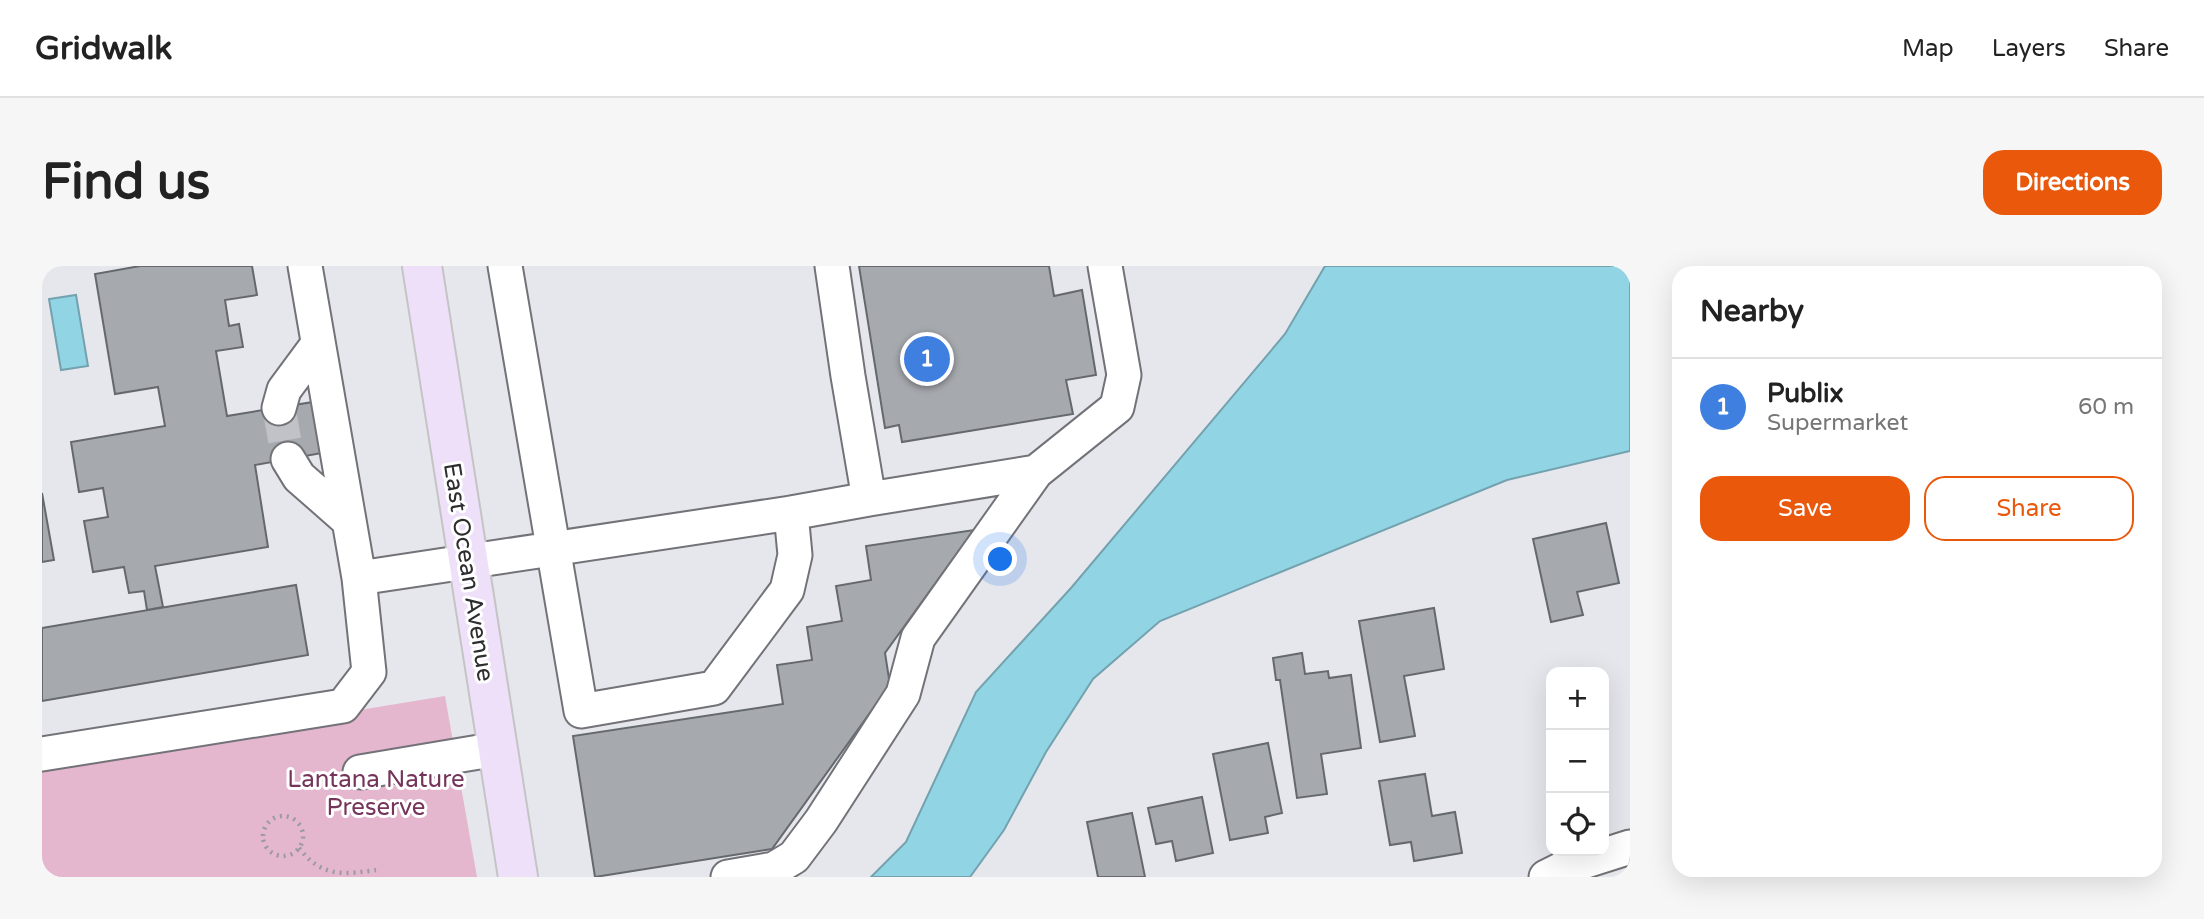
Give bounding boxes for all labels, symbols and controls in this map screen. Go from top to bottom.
text: Gridwalk [35,29,172,68]
text: Map [1902,34,1954,63]
text: Layers [1992,34,2066,63]
text: Share [2104,34,2169,63]
button: Directions [1983,150,2162,215]
text: Find us [42,153,210,212]
text: Nearby [1700,293,1804,330]
pin: 1 [904,333,950,385]
text: Publix [1767,378,1844,409]
text: 1 [1716,393,1730,421]
text: 60 m [2078,393,2134,421]
text: Supermarket [1767,409,1908,437]
street label: East Ocean Avenue [437,461,500,683]
button: Save [1700,476,1910,541]
button: Share [1924,476,2134,541]
your location [983,542,1017,576]
map controls [1546,667,1609,856]
button: + [1546,667,1609,730]
button: − [1546,730,1609,793]
park label: Lantana Nature Preserve [287,765,465,822]
button: locate [1546,793,1609,856]

